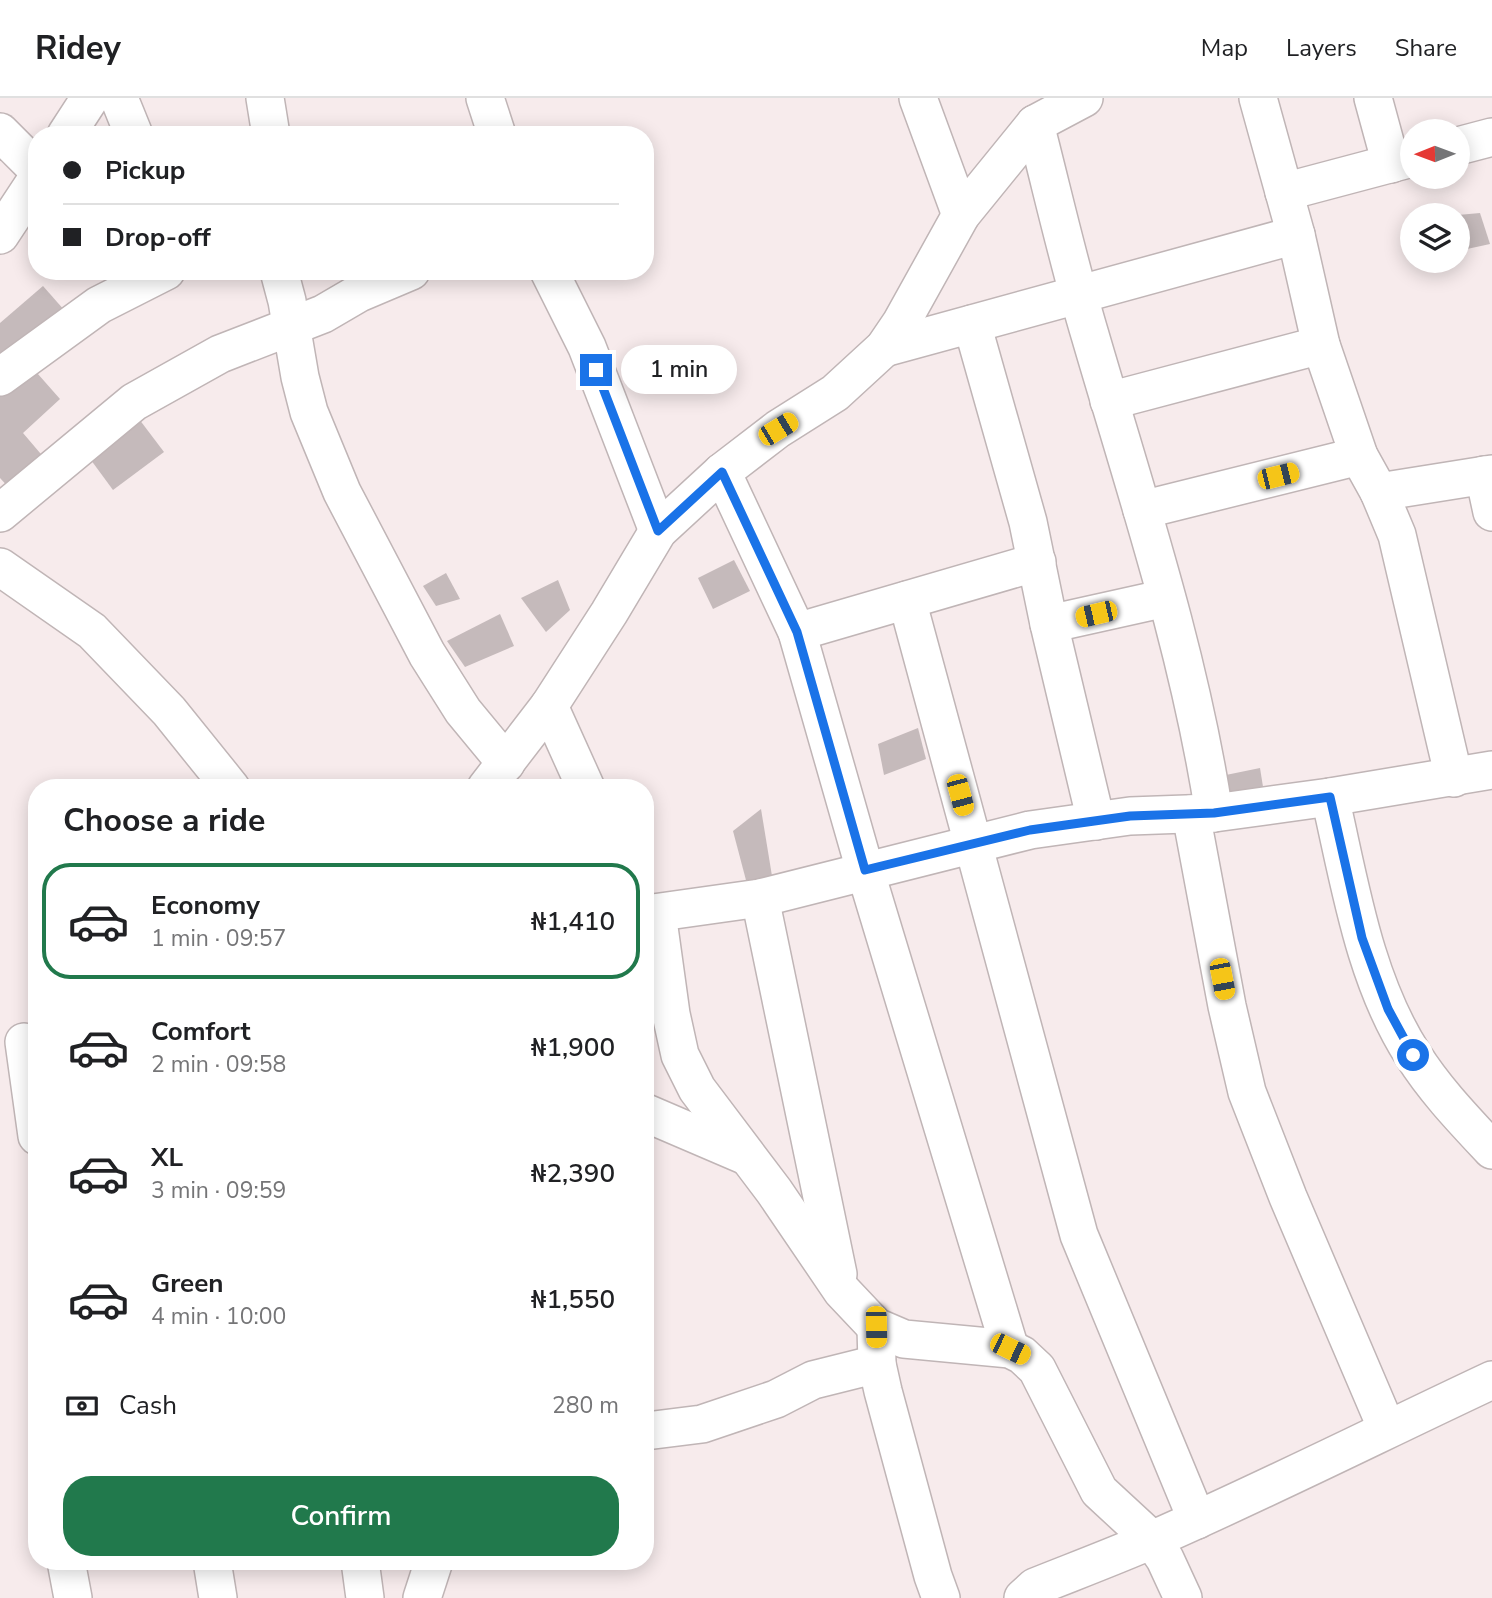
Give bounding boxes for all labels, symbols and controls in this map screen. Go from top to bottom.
text: Ridey [35,26,121,71]
text: Map [1201,32,1248,64]
text: Layers [1286,32,1357,64]
text: Share [1395,32,1457,64]
north arrow [1400,119,1470,189]
map controls [1400,119,1470,273]
text: Pickup [105,153,185,188]
button: layers [1400,203,1470,273]
text: Drop-off [105,220,211,255]
callout: 1 min [620,345,736,394]
route end [580,354,612,386]
text: 1 min [650,354,708,385]
car [755,409,802,449]
car [1256,461,1301,491]
car [1074,599,1119,629]
car [945,772,976,818]
text: Choose a ride [63,799,265,842]
text: Economy [151,888,260,923]
icon: car [67,890,130,953]
text: ₦1,410 [531,904,615,939]
text: 1 min · 09:57 [151,923,286,954]
car [1208,956,1237,1002]
text: Comfort [151,1014,251,1049]
icon: car [67,1016,130,1079]
text: ₦1,900 [531,1030,615,1065]
route start [1397,1039,1429,1071]
text: 2 min · 09:58 [151,1049,286,1080]
text: XL [151,1140,183,1175]
icon: car [67,1142,130,1205]
text: ₦2,390 [531,1156,615,1191]
text: 3 min · 09:59 [151,1175,286,1206]
text: Green [151,1266,224,1301]
icon: car [67,1268,130,1331]
text: ₦1,550 [531,1282,615,1317]
text: 4 min · 10:00 [151,1301,286,1332]
car [866,1306,887,1348]
car [987,1330,1034,1368]
icon: cash [63,1387,101,1425]
text: Cash [119,1388,177,1423]
text: 280 m [552,1390,619,1421]
button: Confirm [63,1476,619,1556]

